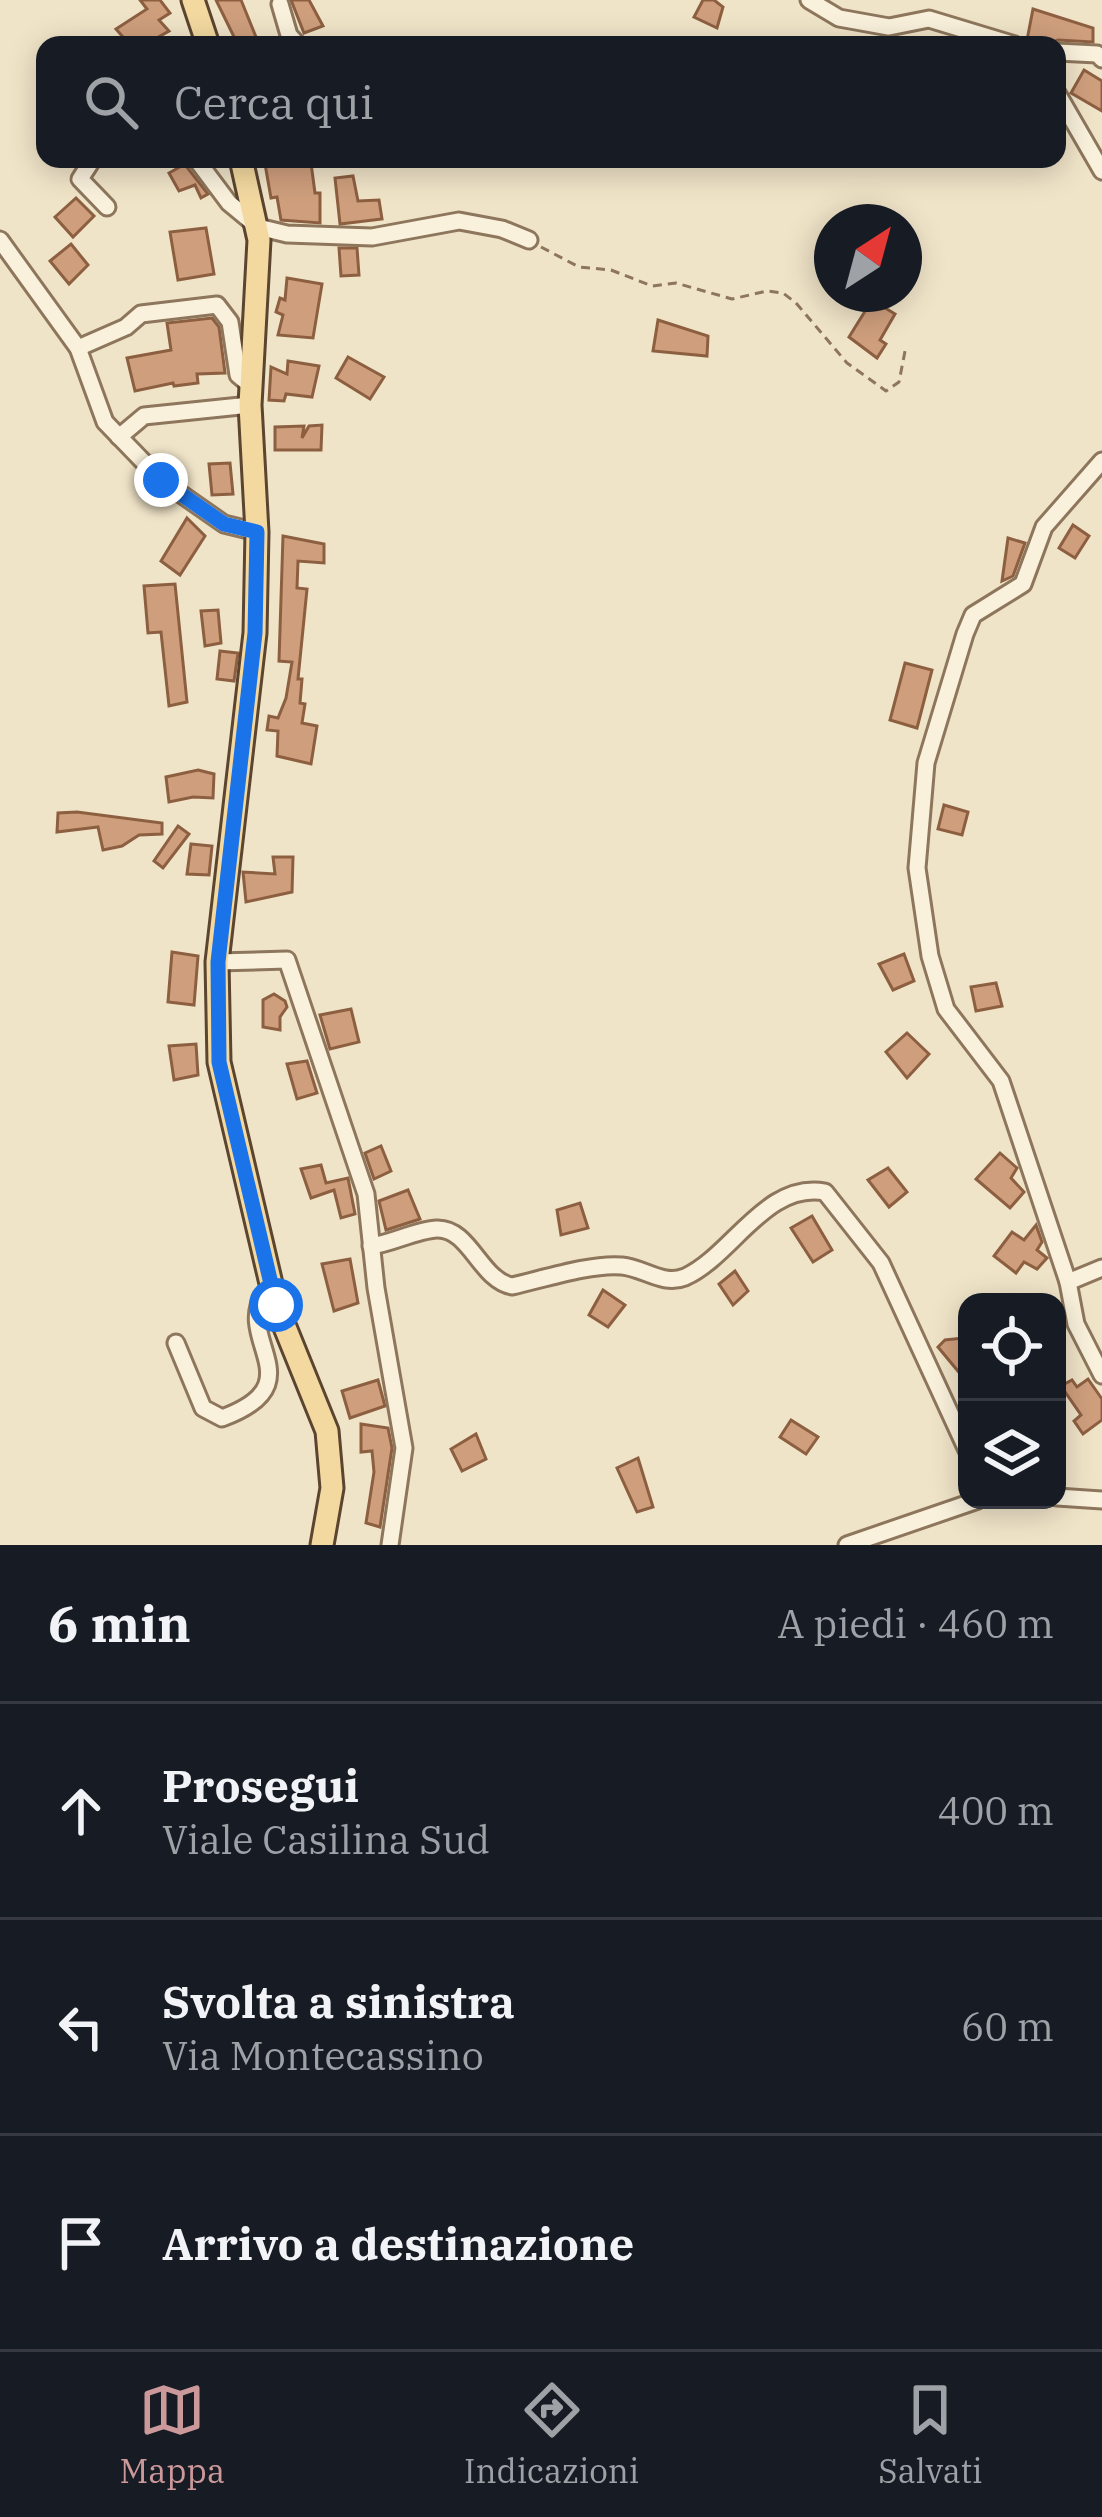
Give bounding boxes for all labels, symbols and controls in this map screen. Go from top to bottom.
search box [36,36,1066,168]
icon: search [78,69,144,135]
text: Cerca qui [174,73,374,131]
north arrow [814,204,922,312]
route end [134,453,188,507]
route start [249,1278,303,1332]
map controls [958,1293,1066,1509]
button: locate [958,1293,1066,1401]
button: layers [958,1401,1066,1509]
text: 6 min [48,1590,191,1656]
text: A piedi · 460 m [778,1598,1054,1649]
text: Prosegui [162,1756,359,1814]
icon: ahead [48,1778,114,1844]
text: 400 m [938,1785,1054,1836]
text: Viale Casilina Sud [162,1814,490,1865]
text: Svolta a sinistra [162,1972,515,2030]
icon: left [48,1994,114,2060]
text: 60 m [961,2001,1054,2052]
text: Via Montecassino [162,2030,484,2081]
icon: arrive [48,2210,114,2276]
text: Arrivo a destinazione [162,2214,634,2272]
tab: Mappa [119,2377,225,2492]
tab: Indicazioni [464,2377,639,2492]
tab: Salvati [878,2377,982,2492]

